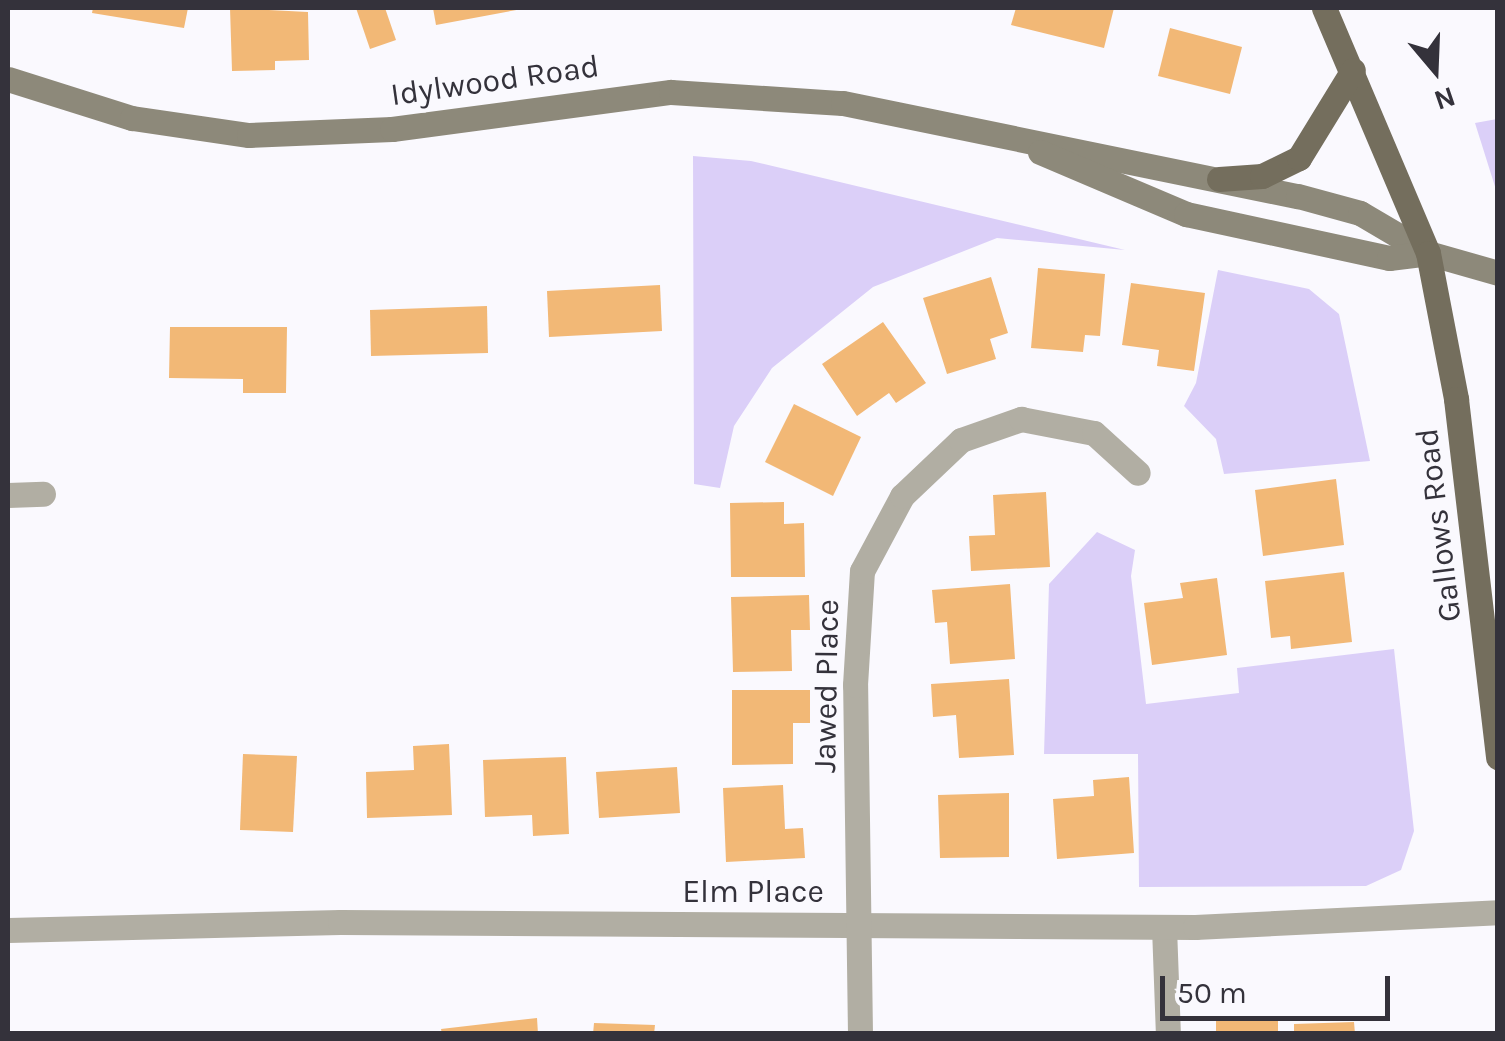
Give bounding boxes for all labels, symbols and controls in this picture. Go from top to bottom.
north arrow [1385,20,1485,120]
street label: Idylwood Road [388,47,602,115]
text: N [1430,80,1460,118]
street label: Gallows Road [1408,426,1470,624]
street label: Jawed Place [806,599,848,773]
street label: Elm Place [682,873,824,911]
scale bar [1165,956,1395,1018]
text: 50 m [1177,975,1247,1011]

